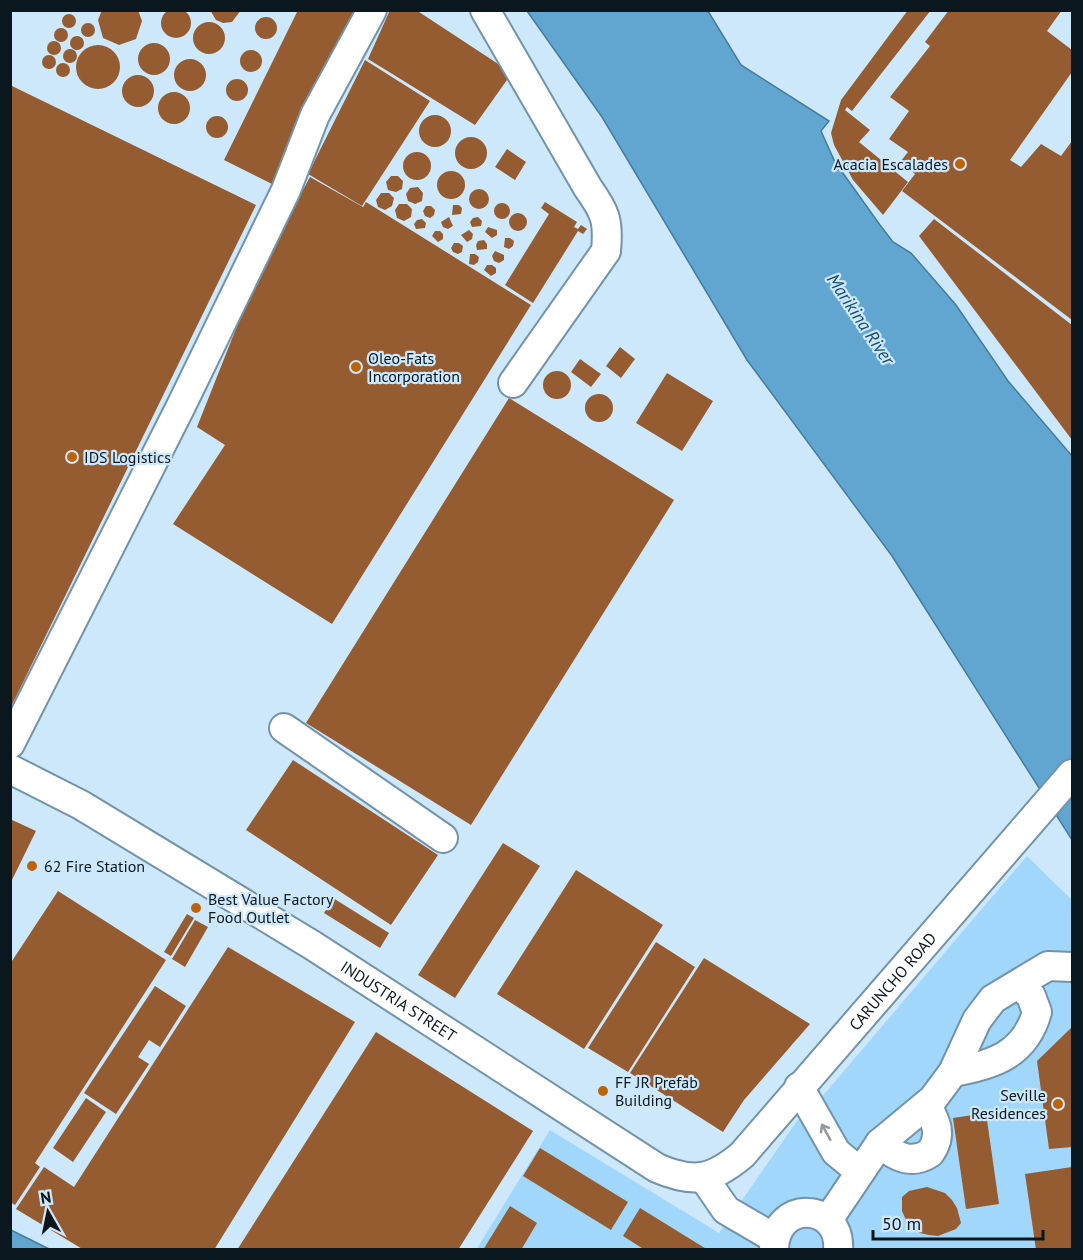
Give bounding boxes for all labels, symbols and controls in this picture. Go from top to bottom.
place label: Acacia Escalades [833,154,948,174]
marker: Acacia Escalades [953,157,967,171]
water label: Marikina River [822,269,901,370]
place label: Oleo-Fats Incorporation [368,348,460,386]
marker: Oleo-Fats Incorporation [349,360,363,374]
place label: IDS Logistics [84,447,171,467]
marker: IDS Logistics [65,450,79,464]
place label: 62 Fire Station [44,856,145,876]
marker: 62 Fire Station [25,859,39,873]
place label: Best Value Factory Food Outlet [208,889,334,927]
marker: Best Value Factory Food Outlet [189,901,203,915]
street label: CARUNCHO ROAD [845,928,940,1034]
street label: INDUSTRIA STREET [337,956,460,1046]
place label: FF JR Prefab Building [615,1072,698,1110]
marker: FF JR Prefab Building [596,1084,610,1098]
place label: Seville Residences [971,1085,1046,1123]
marker: Seville Residences [1051,1097,1065,1111]
one-way arrow [819,1124,831,1141]
north arrow [18,1182,78,1242]
text: N [39,1186,52,1208]
scale bar [873,1203,1042,1241]
text: 50 m [882,1212,921,1235]

